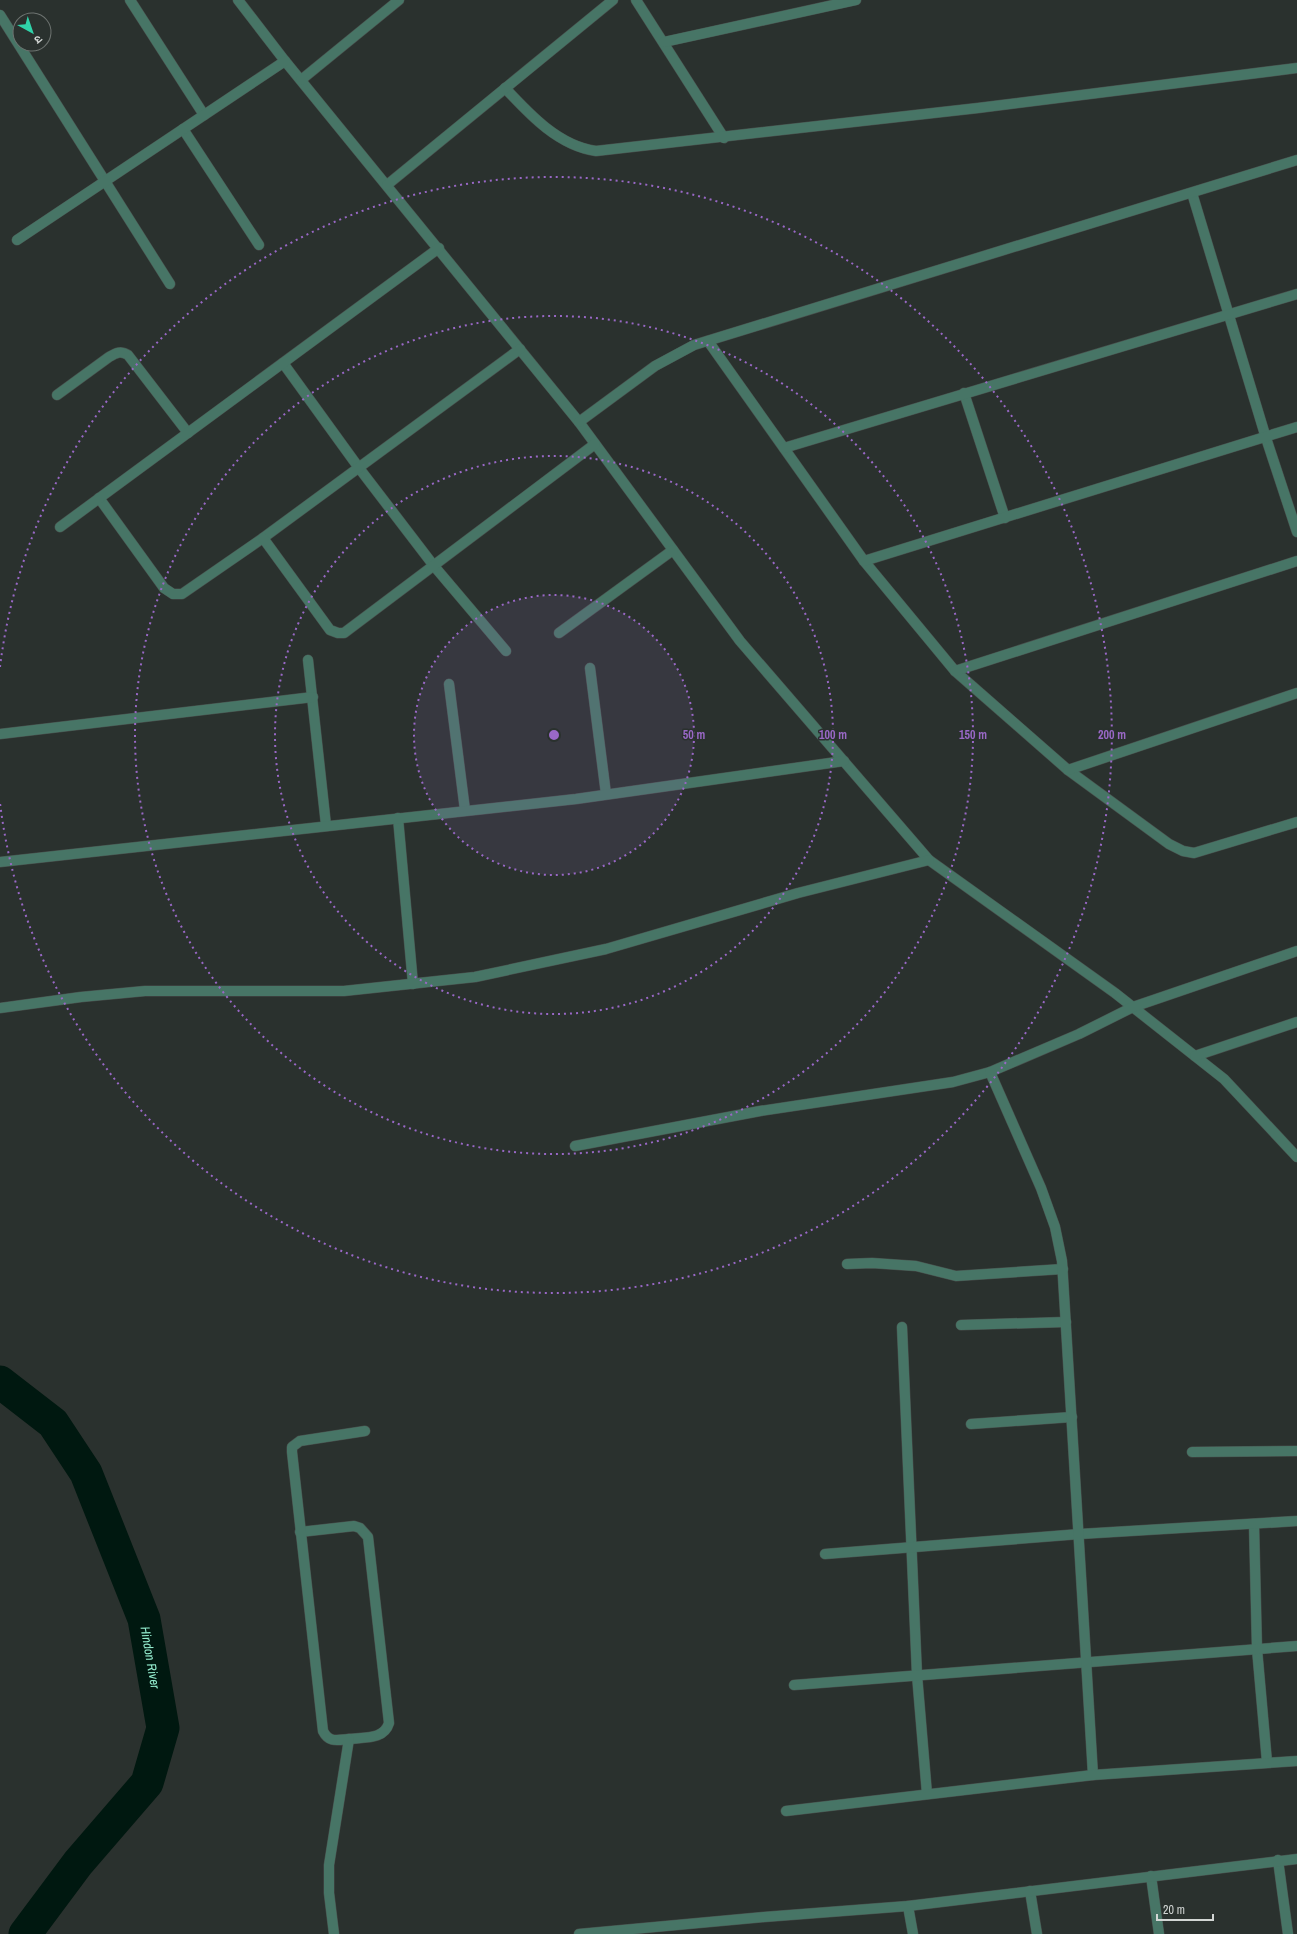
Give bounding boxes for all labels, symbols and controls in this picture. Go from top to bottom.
north arrow [12,12,52,52]
text: उ [31,32,45,47]
text: 50 m [683,727,705,743]
text: 100 m [819,727,847,743]
text: 150 m [959,727,987,743]
text: 200 m [1098,727,1126,743]
centre of rings [547,728,561,742]
water label: Hindon River [136,1625,164,1690]
scale bar [1157,1896,1213,1922]
text: 20 m [1163,1902,1185,1918]

